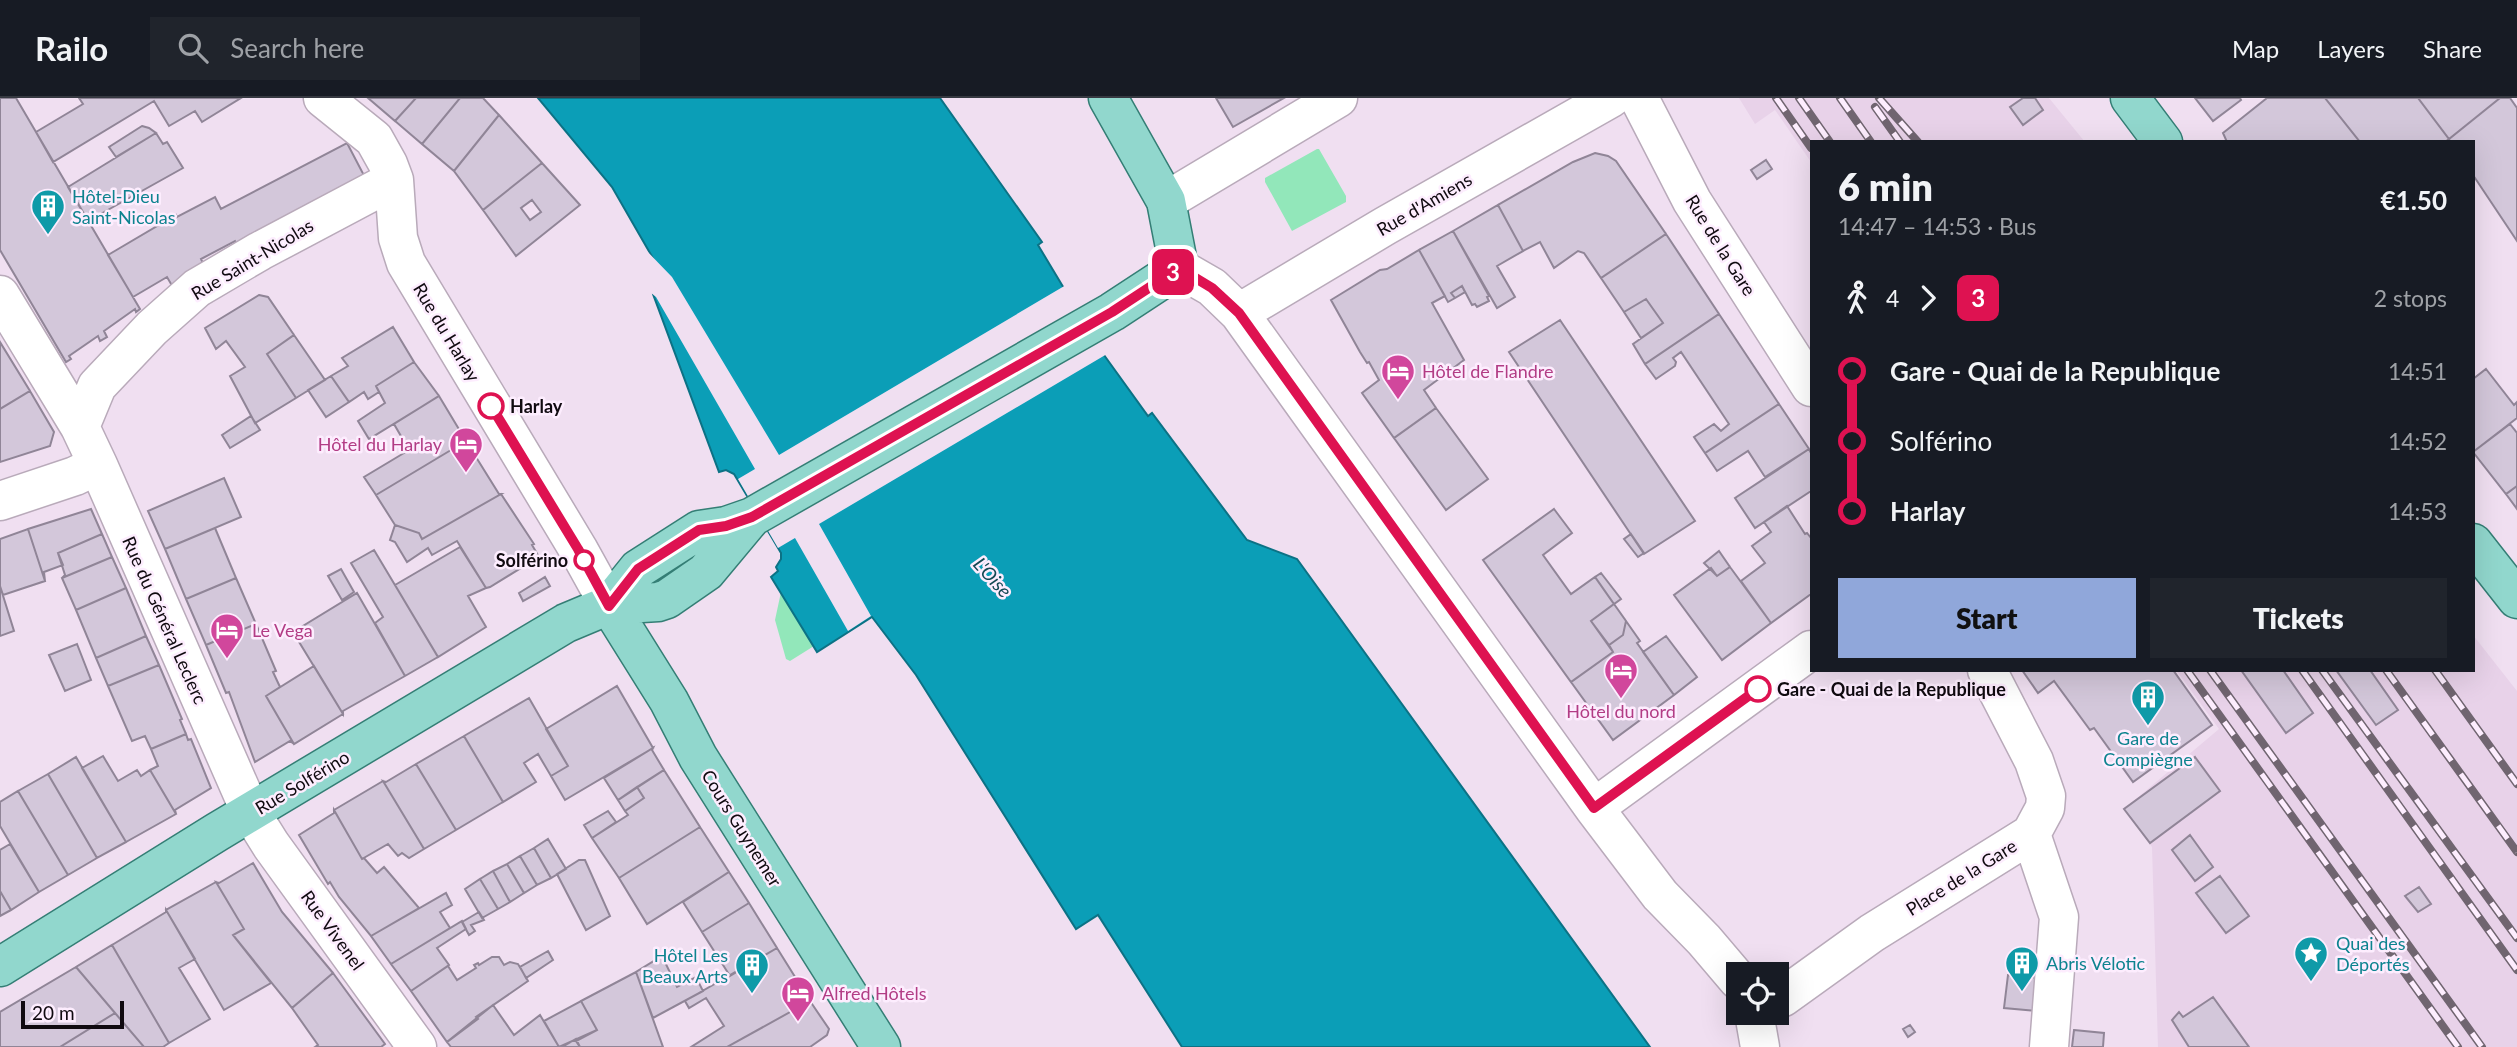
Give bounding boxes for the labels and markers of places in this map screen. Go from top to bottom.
place label: Hôtel-Dieu Saint-Nicolas [72,185,176,228]
building icon: Hôtel-Dieu Saint-Nicolas [29,187,67,236]
hotel icon: Hôtel de Flandre [1379,352,1417,401]
place label: Hôtel de Flandre [1422,360,1554,382]
marker: Harlay [478,393,504,419]
place label: Harlay [510,395,563,417]
hotel icon: Hôtel du Harlay [447,425,485,474]
place label: Hôtel du Harlay [318,433,443,455]
place label: Solférino [496,549,568,571]
marker: Solférino [574,550,594,570]
hotel icon: Le Vega [208,611,246,660]
place label: Le Vega [252,619,313,641]
hotel icon: Hôtel du nord [1602,651,1640,700]
marker: Gare - Quai de la Republique [1745,676,1771,702]
place label: Gare - Quai de la Republique [1777,678,2006,700]
building icon: Gare de Compiègne [2129,678,2167,727]
place label: Hôtel du nord [1566,700,1676,722]
place label: Gare de Compiègne [2103,727,2193,770]
place label: Quai des Déportés [2336,932,2410,975]
place icon: Quai des Déportés [2292,934,2330,983]
place label: Hôtel Les Beaux Arts [642,944,728,987]
building icon: Abris Vélotic [2003,944,2041,993]
building icon: Hôtel Les Beaux Arts [733,946,771,995]
place label: Abris Vélotic [2046,952,2146,974]
hotel icon: Alfred Hôtels [779,974,817,1023]
place label: Alfred Hôtels [822,982,927,1004]

